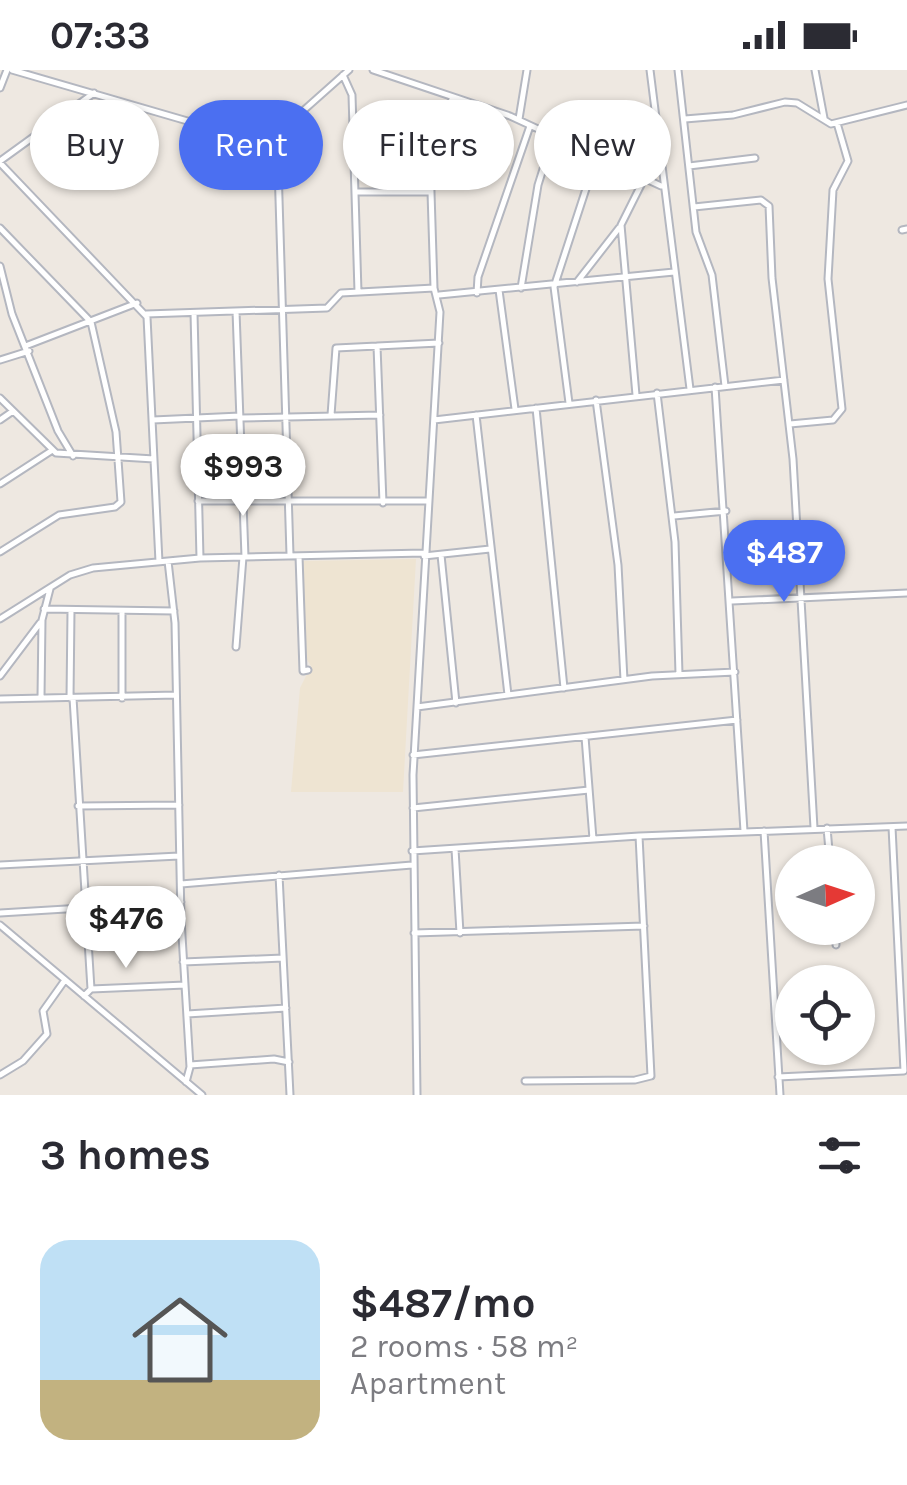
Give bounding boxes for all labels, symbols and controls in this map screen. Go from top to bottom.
text: 07:33 [50,13,150,58]
chip: Buy [30,100,159,190]
chip: Rent [179,100,323,190]
chip: Filters [343,100,514,190]
chip: New [534,100,671,190]
pin: $993 [184,434,302,519]
text: $993 [203,448,284,485]
pin: $487 [725,520,843,605]
text: $487 [745,534,823,571]
north arrow [775,845,875,945]
map controls [775,845,875,1065]
pin: $476 [67,886,185,971]
text: $476 [88,900,164,937]
button: locate [775,965,875,1065]
icon: filters [812,1128,867,1183]
text: 3 homes [40,1130,211,1180]
text: $487/mo [350,1278,535,1328]
icon: home [120,1280,240,1400]
text: 2 rooms · 58 m² [350,1328,578,1365]
text: Apartment [350,1365,506,1402]

